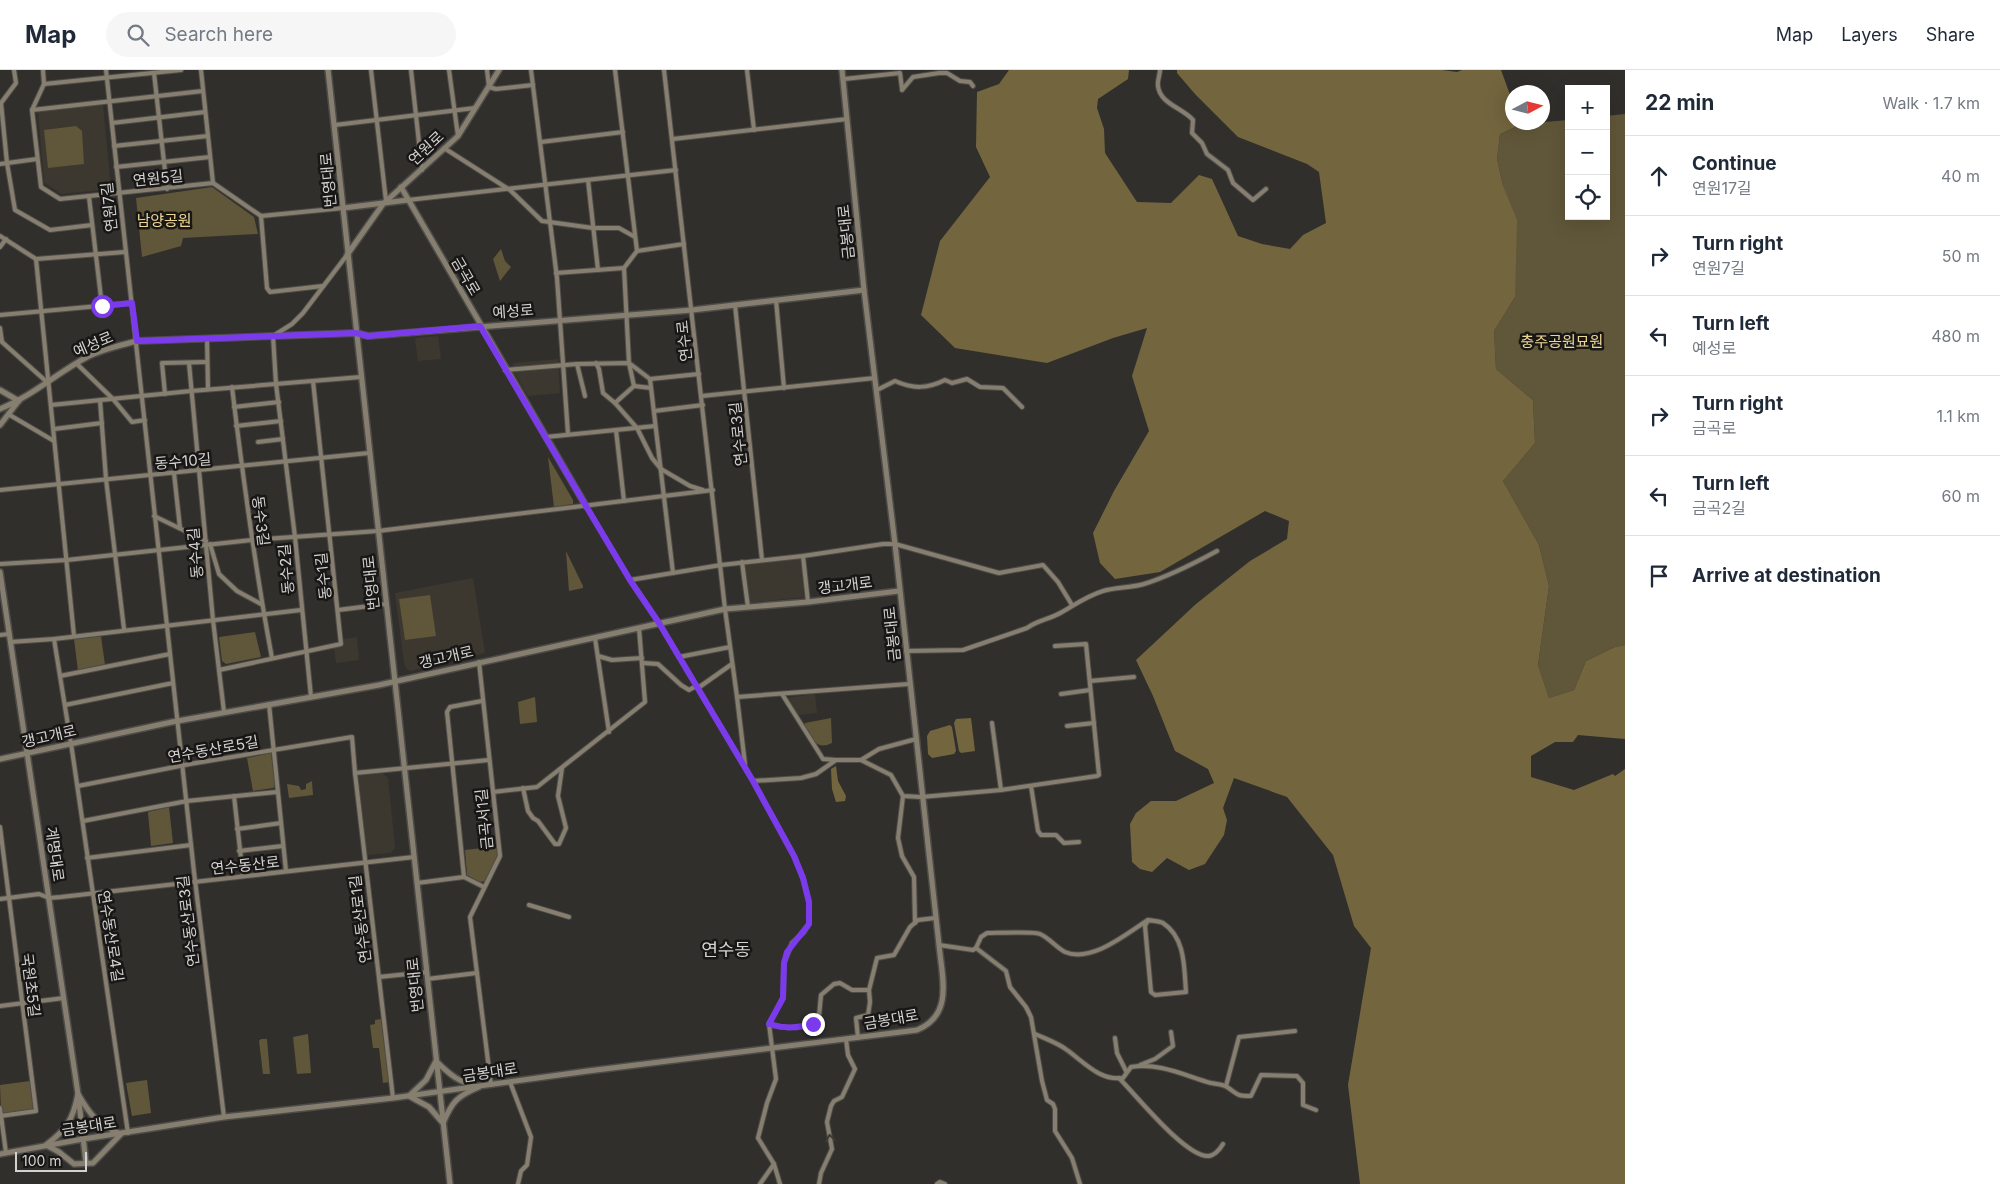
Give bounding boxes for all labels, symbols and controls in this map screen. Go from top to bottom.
search box [106,12,456,57]
text: Map [25,20,76,49]
icon: search [124,21,152,49]
text: Search here [164,23,273,46]
text: Map [1776,24,1813,45]
text: Layers [1841,24,1898,45]
text: Share [1926,24,1975,45]
north arrow [1505,85,1550,130]
map controls [1565,85,1610,220]
button: + [1565,85,1610,130]
text: 22 min [1645,90,1714,115]
text: Walk · 1.7 km [1883,93,1980,113]
street label: 연원로 [404,127,448,169]
button: − [1565,130,1610,175]
street label: 번영대로 [316,152,340,208]
text: Continue [1692,152,1777,175]
icon: ahead [1645,162,1673,190]
street label: 연원5길 [132,166,184,190]
text: 40 m [1941,166,1980,186]
button: locate [1565,175,1610,220]
text: 연원17길 [1692,178,1752,198]
street label: 연원7길 [97,181,121,233]
street label: 금봉대로 [834,204,858,260]
park label: 남양공원 [136,211,192,230]
text: Turn right [1692,232,1783,255]
icon: right [1645,242,1673,270]
text: 50 m [1942,246,1980,266]
street label: 금곡로 [447,253,485,299]
text: 연원7길 [1692,258,1745,278]
route start [91,295,114,318]
street label: 예성로 [492,300,534,322]
text: Turn left [1692,312,1770,335]
street label: 연수로 [672,319,696,363]
icon: left [1645,322,1673,350]
text: 480 m [1931,326,1980,346]
street label: 예성로 [70,327,116,361]
park label: 충주공원묘원 [1521,332,1603,351]
text: 예성로 [1692,338,1736,358]
text: Turn right [1692,392,1783,415]
street label: 연수로3길 [725,401,751,467]
icon: right [1645,402,1673,430]
text: 1.1 km [1936,406,1980,426]
text: 금곡로 [1692,418,1736,438]
street label: 동수10길 [154,449,212,473]
text: Turn left [1692,472,1770,495]
icon: left [1645,482,1673,510]
text: 60 m [1941,486,1980,506]
street label: 동수3길 [248,495,274,547]
text: 금곡2길 [1692,498,1746,518]
street label: 동수4길 [183,527,207,579]
street label: 동수2길 [274,543,298,595]
street label: 동수1길 [311,551,335,601]
street label: 번영대로 [359,555,383,611]
icon: arrive [1645,562,1673,590]
text: Arrive at destination [1692,564,1881,587]
street label: 갱고개로 [816,572,874,598]
street label: 금봉대로 [880,606,904,662]
street label: 갱고개로 [417,642,475,672]
street label: 갱고개로 [20,721,78,751]
street label: 연수동산로5길 [166,732,260,766]
street label: 금곡서1길 [471,788,497,850]
street label: 계명대로 [42,825,68,883]
street label: 연수동산로 [210,852,280,878]
street label: 연수동산로3길 [173,874,203,968]
street label: 연수동산로1길 [345,874,375,964]
street label: 연수동산로4길 [94,889,128,983]
district label: 연수동 [701,939,751,960]
street label: 국원초5길 [18,952,44,1018]
street label: 번영대로 [403,957,427,1013]
street label: 금봉대로 [862,1005,920,1033]
route end [802,1013,825,1036]
street label: 금봉대로 [461,1058,519,1086]
street label: 금봉대로 [60,1112,118,1140]
one-way arrow [825,1134,836,1142]
scale bar [15,1149,88,1172]
text: 100 m [22,1152,62,1169]

